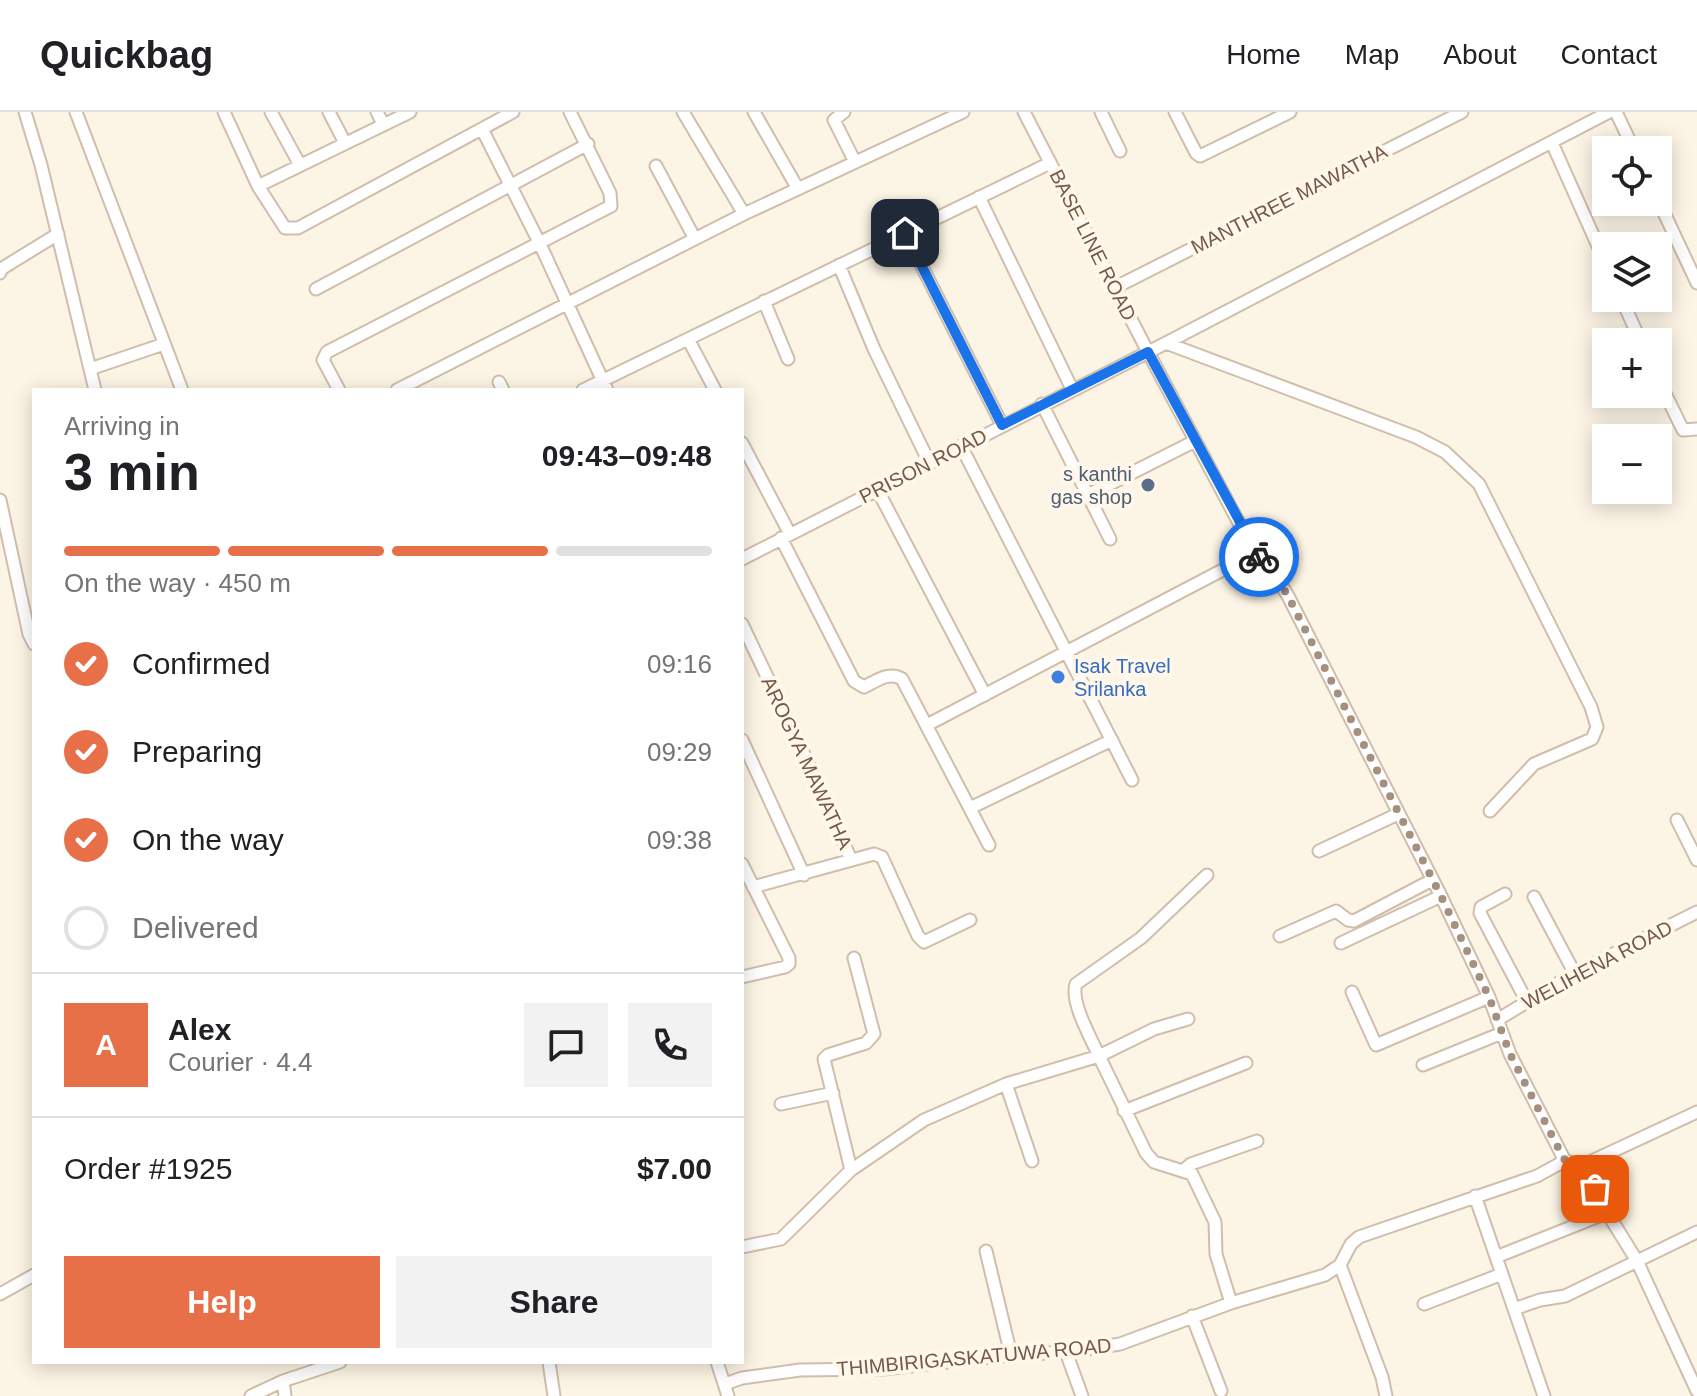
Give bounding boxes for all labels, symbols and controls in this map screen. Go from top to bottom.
text: Quickbag [40,34,213,76]
text: Home [1226,39,1301,70]
text: Map [1345,39,1399,70]
text: About [1443,39,1517,70]
text: Contact [1561,39,1657,70]
map controls [1592,136,1672,504]
button: locate [1592,136,1672,216]
street label: MANTHREE MAWATHA [1187,140,1391,258]
street label: BASE LINE ROAD [1045,166,1141,324]
pin [871,199,939,267]
icon: home [883,211,927,255]
button: layers [1592,232,1672,312]
button: + [1592,328,1672,408]
text: Arriving in [64,411,180,441]
street label: PRISON ROAD [856,424,990,508]
button: − [1592,424,1672,504]
text: 09:43–09:48 [542,439,712,472]
text: 3 min [64,443,200,501]
place label: s kanthi gas shop [1051,463,1132,508]
marker: s kanthi gas shop [1139,476,1157,494]
courier [1219,517,1299,597]
icon: bike [1237,535,1281,579]
text: On the way · 450 m [64,568,291,598]
icon: check [64,642,108,686]
text: Confirmed [132,647,270,680]
text: 09:16 [647,649,712,679]
place label: Isak Travel Srilanka [1074,655,1171,700]
marker: Isak Travel Srilanka [1049,668,1067,686]
street label: AROGYA MAWATHA [757,673,857,853]
icon: check [64,730,108,774]
text: Preparing [132,735,262,768]
text: 09:29 [647,737,712,767]
icon: check [64,818,108,862]
text: On the way [132,823,284,856]
text: 09:38 [647,825,712,855]
text: Delivered [132,911,259,944]
street label: WELIHENA ROAD [1518,916,1676,1014]
button: chat [524,1003,608,1087]
button: phone [628,1003,712,1087]
text: Alex [168,1013,231,1046]
text: A [95,1028,117,1061]
text: Courier · 4.4 [168,1047,313,1077]
text: Order #1925 [64,1152,232,1185]
text: $7.00 [637,1152,712,1185]
pin [1561,1155,1629,1223]
icon: bag [1573,1167,1617,1211]
button: Help [64,1256,380,1348]
button: Share [396,1256,712,1348]
street label: THIMBIRIGASKATUWA ROAD [836,1334,1112,1380]

